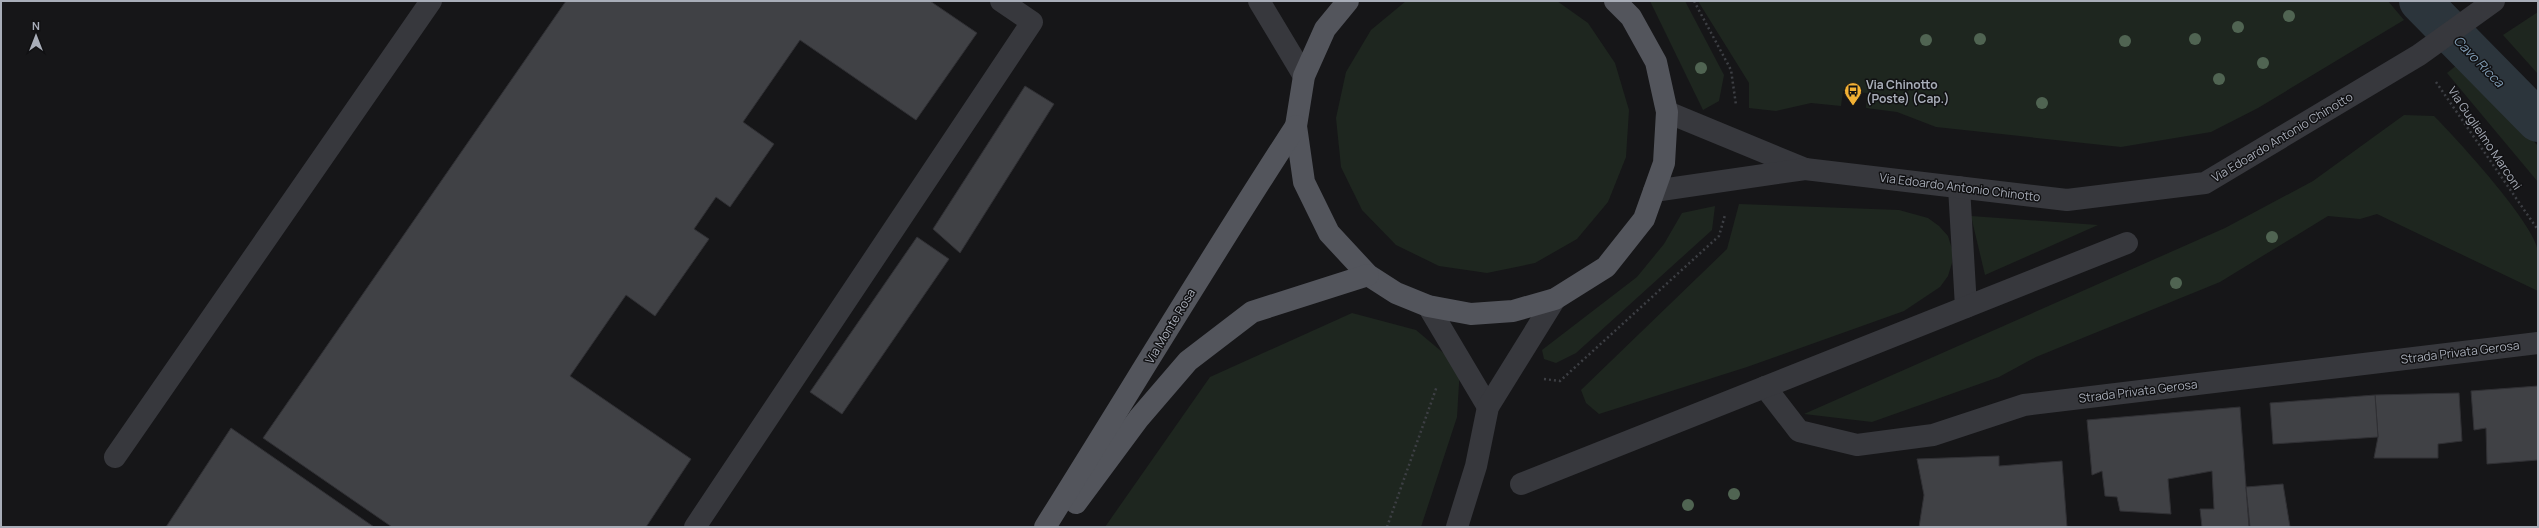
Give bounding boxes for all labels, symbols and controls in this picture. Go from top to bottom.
north arrow [16,16,56,56]
text: N [32,18,40,33]
water label: Cavo Ricca [2450,31,2509,91]
place label: Via Chinotto (Poste) (Cap.) [1866,76,1950,107]
bus stop icon: Via Chinotto (Poste) (Cap.) [1843,81,1863,106]
street label: Via Guglielmo Marconi [2444,83,2526,193]
street label: Via Edoardo Antonio Chinotto [2208,88,2356,186]
street label: Via Edoardo Antonio Chinotto [1879,169,2041,205]
street label: Via Monte Rosa [1141,285,1199,367]
street label: Strada Privata Gerosa [2400,336,2520,368]
street label: Strada Privata Gerosa [2078,375,2198,407]

